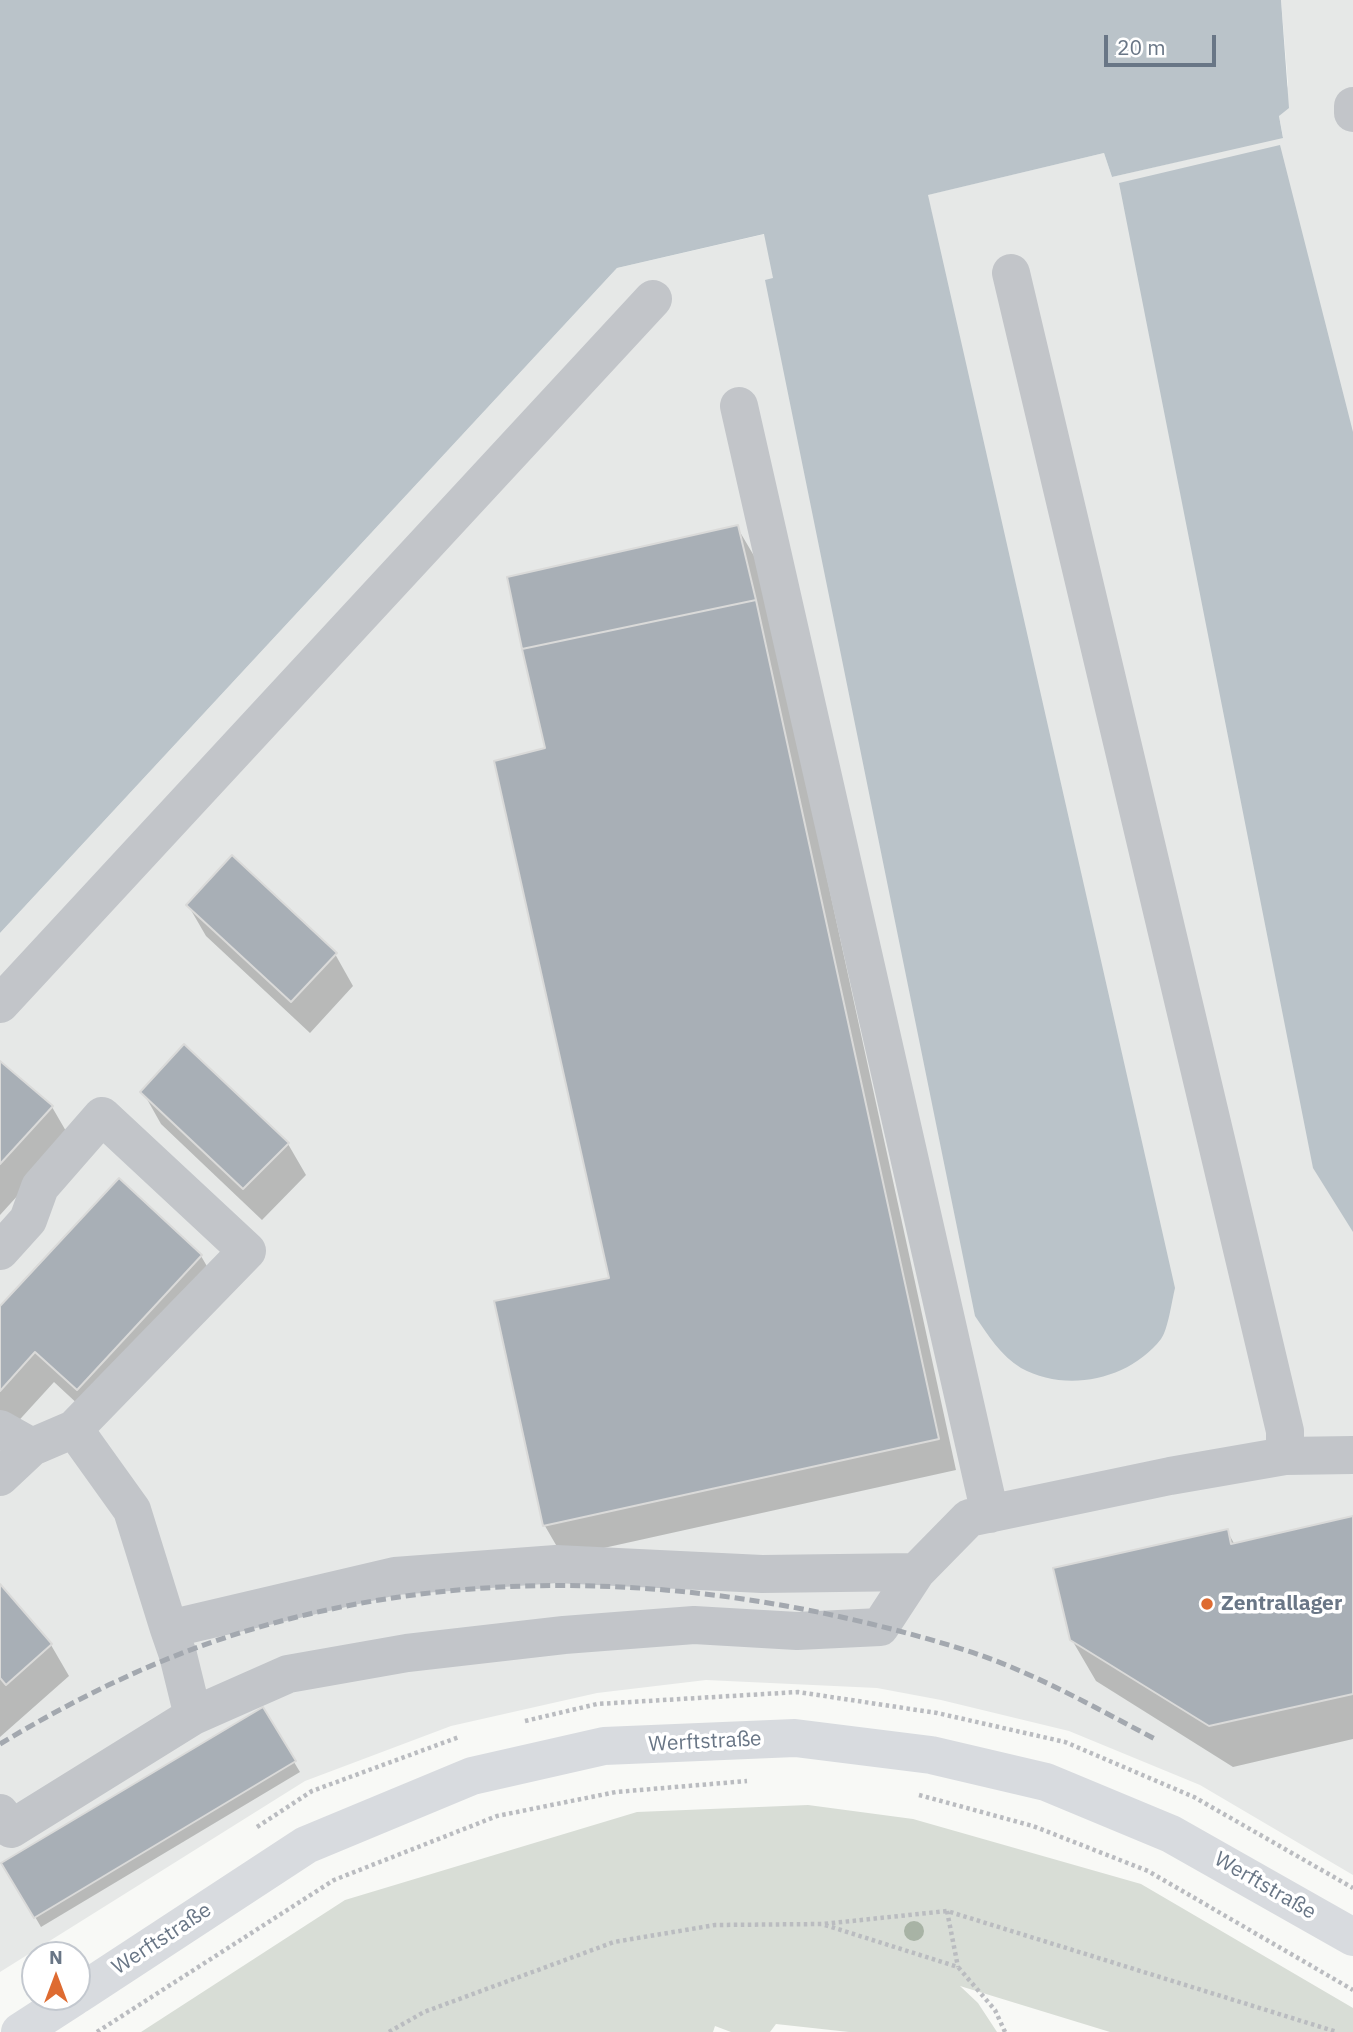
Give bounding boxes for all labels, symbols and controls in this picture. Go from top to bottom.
scale bar [1108,21,1220,65]
text: 20 m [1117,33,1166,61]
place label: Zentrallager [1221,1591,1342,1617]
marker: Zentrallager [1199,1596,1215,1612]
street label: Werftstraße [648,1726,762,1758]
street label: Werftstraße [1210,1847,1320,1925]
street label: Werftstraße [108,1898,216,1980]
north arrow [21,1941,91,2011]
text: N [49,1945,63,1969]

